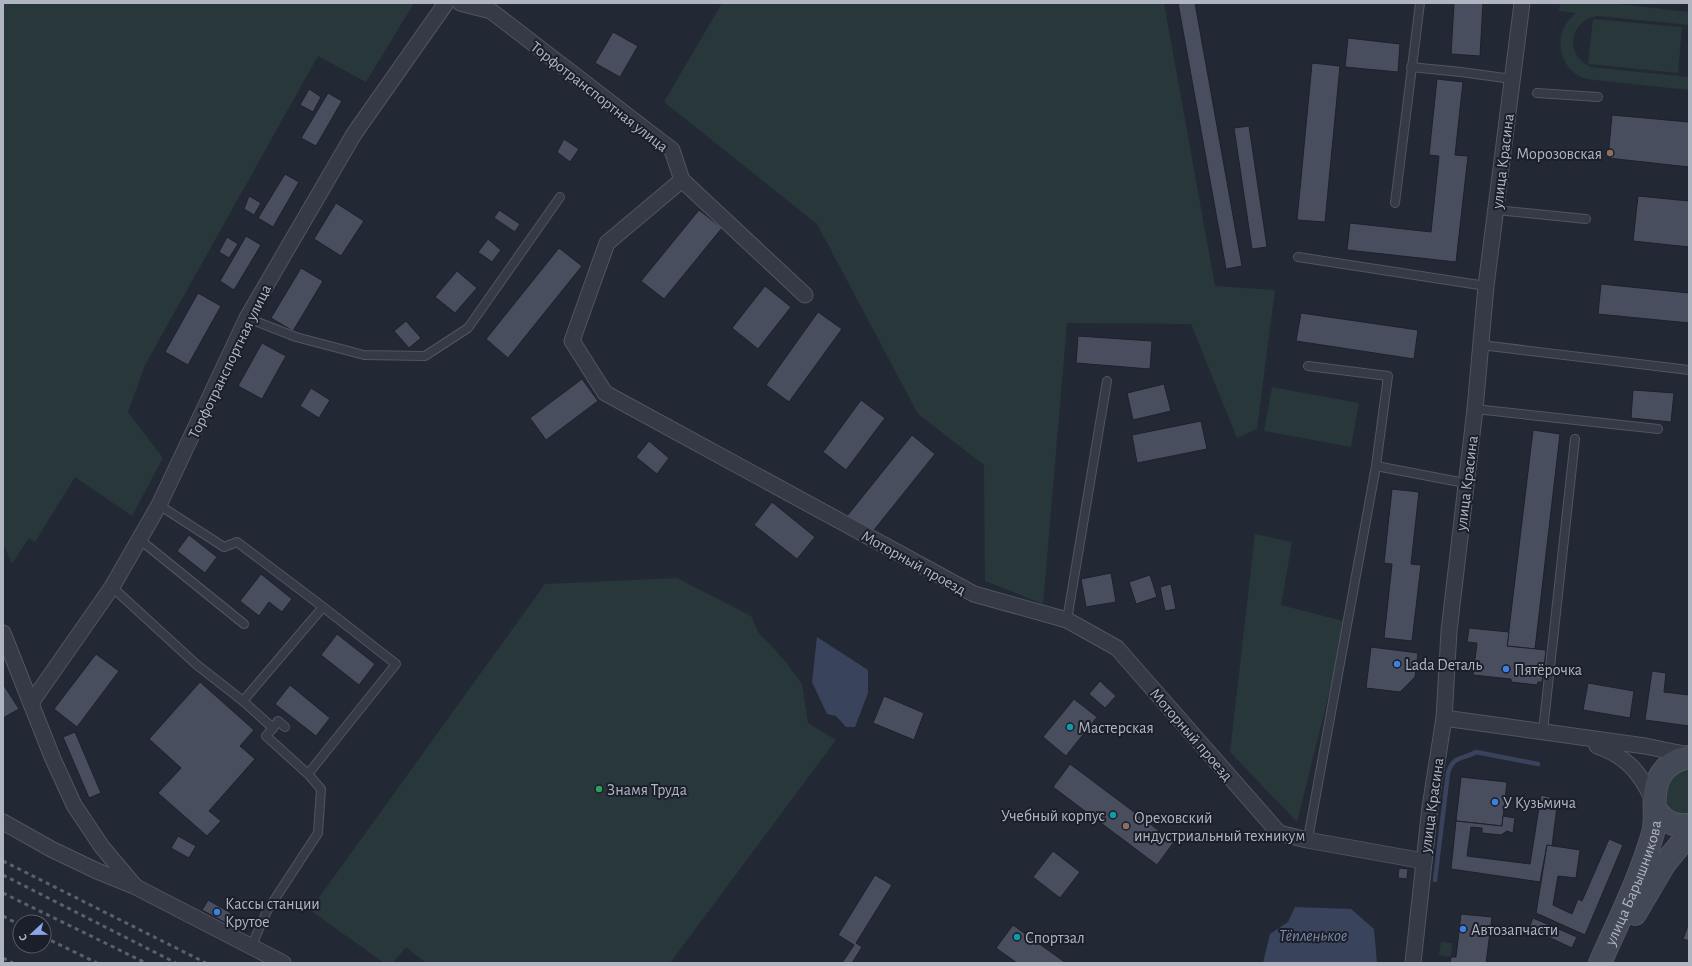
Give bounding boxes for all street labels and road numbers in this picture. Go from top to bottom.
street label: Торфотранспортная улица [527,38,671,156]
street label: улица Красина [1489,113,1518,211]
street label: Торфотранспортная улица [186,282,275,441]
street label: улица Красина [1453,435,1482,533]
street label: Моторный проезд [858,528,969,598]
street label: Моторный проезд [1147,685,1236,784]
street label: улица Красина [1417,757,1448,855]
street label: улица Барышникова [1602,820,1664,949]

